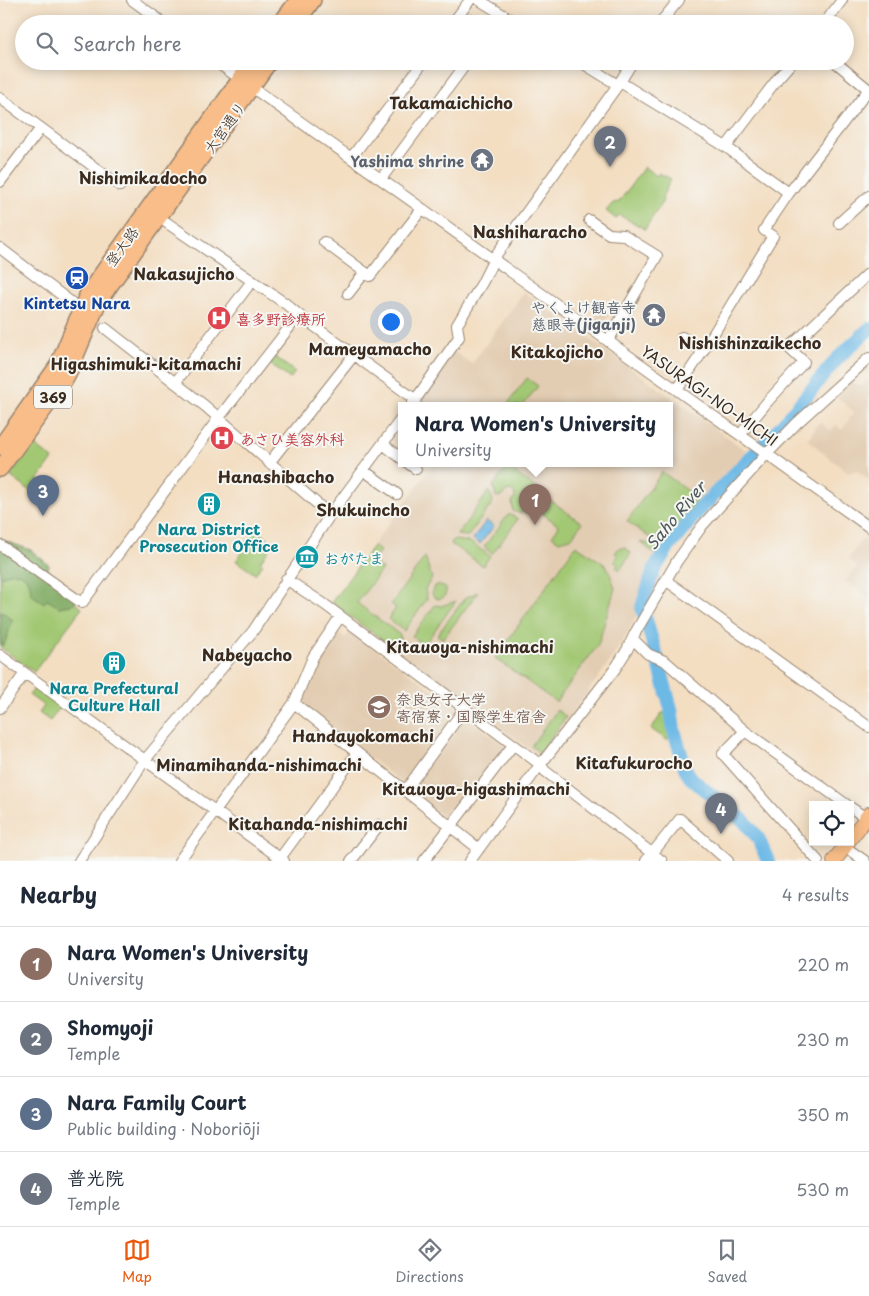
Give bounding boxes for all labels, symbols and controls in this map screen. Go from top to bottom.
search box [15,15,854,70]
icon: search [33,29,61,57]
text: Search here [73,29,182,57]
district label: Takamaichicho [389,90,513,114]
street label: 大宮通り [197,96,251,158]
pin: 2 [594,126,626,167]
temple icon: Yashima shrine [469,147,495,173]
place label: Yashima shrine [351,149,464,172]
district label: Nishimikadocho [79,165,208,189]
district label: Nashiharacho [473,219,587,243]
street label: 登大路 [98,221,144,271]
district label: Nakasujicho [133,261,235,285]
station icon: Kintetsu Nara [64,265,90,291]
place label: Kintetsu Nara [24,291,130,314]
place label: やくよけ観音寺 慈眼寺(jiganji) [531,295,636,335]
temple icon: やくよけ観音寺 慈眼寺(jiganji) [641,302,667,328]
hospital icon: 喜多野診療所 [206,305,232,331]
place label: 喜多野診療所 [236,307,326,330]
your location [378,309,404,335]
district label: Nishishinzaikecho [679,330,822,354]
district label: Mameyamacho [309,336,432,360]
district label: Kitakojicho [511,339,604,363]
street label: YASURAGI-NO-MICHI [637,339,783,451]
district label: Higashimuki-kitamachi [51,351,241,375]
road number: 369 [34,386,72,408]
popup [398,402,673,467]
text: Nara Women's University [415,409,656,437]
hospital icon: あさひ美容外科 [209,425,235,451]
place label: あさひ美容外科 [240,427,345,450]
text: University [415,437,492,461]
district label: Hanashibacho [218,464,335,488]
water label: Saho River [639,474,712,554]
pin: 3 [27,475,59,516]
pin: 1 [519,484,551,525]
building icon: Nara District Prosecution Office [196,491,222,517]
district label: Shukuincho [316,497,410,521]
place label: Nara District Prosecution Office [139,517,279,557]
museum icon: おがたま [294,544,320,570]
place label: おがたま [324,546,384,569]
district label: Kitauoya-nishimachi [386,634,554,658]
district label: Nabeyacho [202,642,293,666]
building icon: Nara Prefectural Culture Hall [101,650,127,676]
place label: Nara Prefectural Culture Hall [49,676,179,716]
place label: 奈良女子大学 寄宿寮・国際学生宿舎 [396,687,546,727]
school or university icon: 奈良女子大学 寄宿寮・国際学生宿舎 [366,694,392,720]
district label: Handayokomachi [292,723,434,747]
district label: Kitafukurocho [576,750,693,774]
district label: Minamihanda-nishimachi [156,752,362,776]
district label: Kitauoya-higashimachi [382,776,570,800]
pin: 4 [705,793,737,834]
map controls [809,801,854,846]
button: locate [809,801,854,846]
district label: Kitahanda-nishimachi [228,811,408,835]
text: Nearby [20,878,97,910]
text: 4 results [782,882,849,906]
text: Nara Women's University [67,938,308,966]
text: 1 [32,952,40,976]
text: 220 m [798,952,849,976]
text: University [67,966,144,990]
text: Shomyoji [67,1013,153,1041]
text: 2 [30,1027,42,1051]
text: 230 m [797,1027,849,1051]
text: Temple [67,1041,120,1065]
text: Nara Family Court [67,1088,247,1116]
text: 3 [31,1102,41,1126]
text: 350 m [797,1102,849,1126]
text: Public building · Noboriōji [67,1116,260,1140]
text: 普光院 [67,1163,124,1191]
text: 4 [31,1177,41,1201]
text: 530 m [796,1177,849,1201]
text: Temple [67,1191,120,1215]
tab: Map [122,1236,152,1287]
tab: Directions [396,1236,464,1287]
tab: Saved [707,1236,747,1287]

